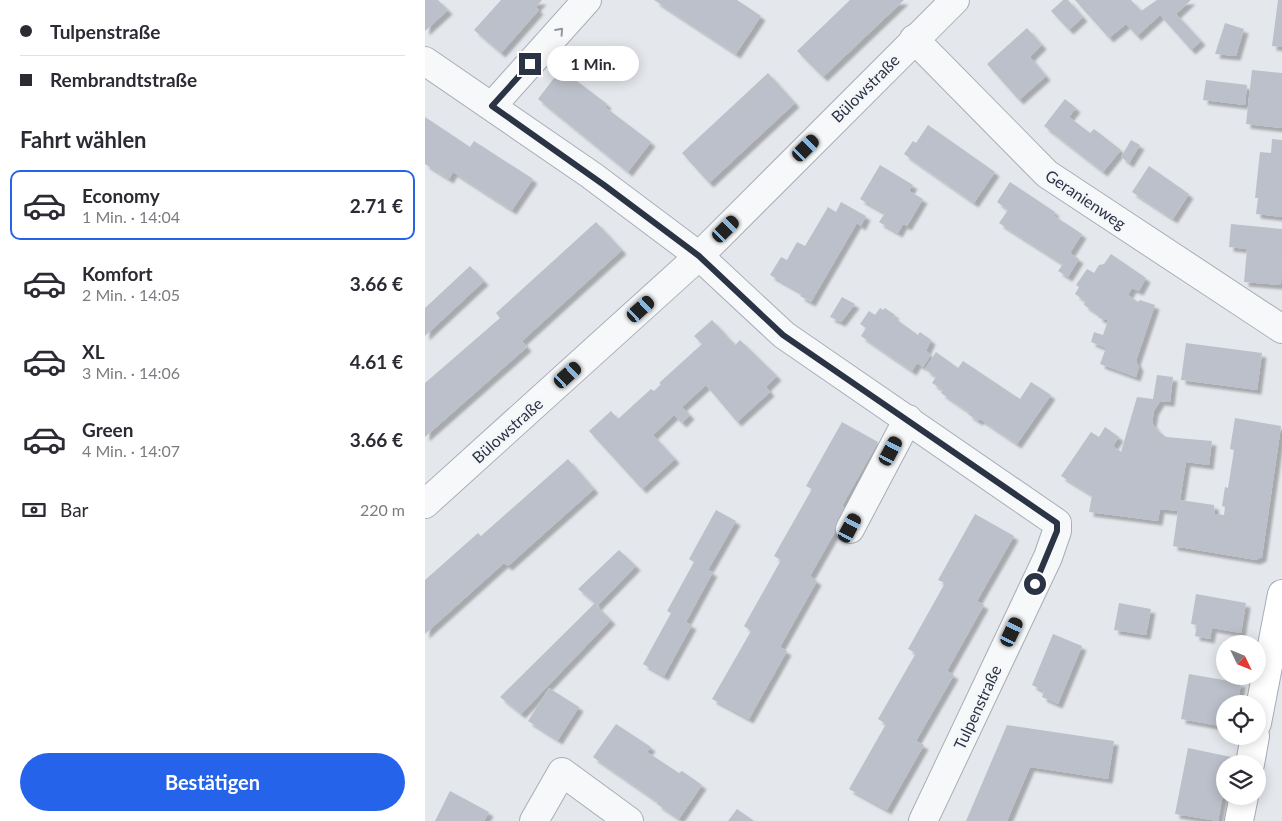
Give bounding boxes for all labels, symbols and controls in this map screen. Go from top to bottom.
text: Tulpenstraße [50,20,160,43]
one-way arrow [554,27,563,36]
callout: 1 Min. [547,46,640,82]
street label: Bülowstraße [827,50,903,126]
route end [519,53,541,75]
text: 1 Min. [570,54,616,73]
text: Rembrandtstraße [50,68,197,91]
text: Fahrt wählen [20,126,147,153]
car [790,132,821,164]
street label: Geranienweg [1042,165,1130,233]
icon: car [22,183,67,228]
text: Economy [82,184,160,207]
text: 2.71 € [350,194,403,217]
text: 1 Min. · 14:04 [82,207,180,226]
car [710,213,741,245]
icon: car [22,261,67,306]
text: Komfort [82,262,153,285]
text: 3.66 € [350,272,403,295]
text: 2 Min. · 14:05 [82,285,180,304]
car [624,293,657,325]
icon: car [22,339,67,384]
text: XL [82,340,105,363]
text: 4.61 € [350,350,403,373]
car [551,359,584,391]
text: 3 Min. · 14:06 [82,363,180,382]
street label: Bülowstraße [468,393,546,467]
icon: car [22,417,67,462]
text: Green [82,418,133,441]
text: 3.66 € [350,428,403,451]
car [877,434,904,468]
text: 4 Min. · 14:07 [82,441,180,460]
icon: cash [20,496,48,524]
text: Bar [60,498,89,521]
text: 220 m [360,500,405,519]
car [836,511,863,545]
route start [1024,573,1046,595]
car [998,615,1025,649]
north arrow [1216,635,1266,685]
map controls [1216,635,1266,805]
street label: Tulpenstraße [949,662,1005,752]
button: locate [1216,695,1266,745]
button: Bestätigen [20,753,405,811]
button: layers [1216,755,1266,805]

